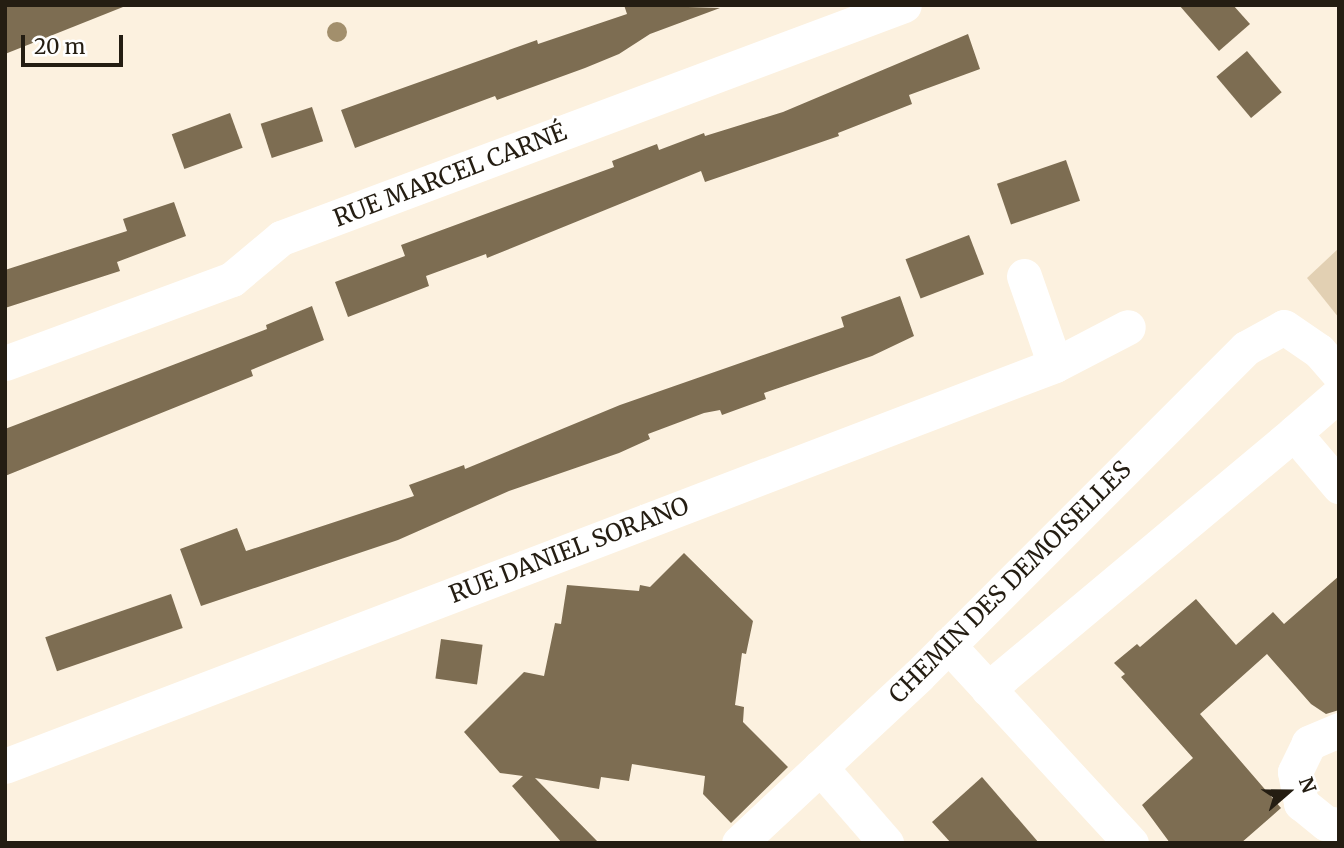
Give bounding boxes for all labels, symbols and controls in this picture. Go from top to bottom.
scale bar [24,21,126,65]
text: 20 m [34,33,85,60]
street label: RUE MARCEL CARNÉ [329,117,571,233]
street label: CHEMIN DES DEMOISELLES [883,455,1137,709]
street label: RUE DANIEL SORANO [445,491,693,609]
north arrow [1253,757,1323,827]
text: N [1294,774,1322,796]

